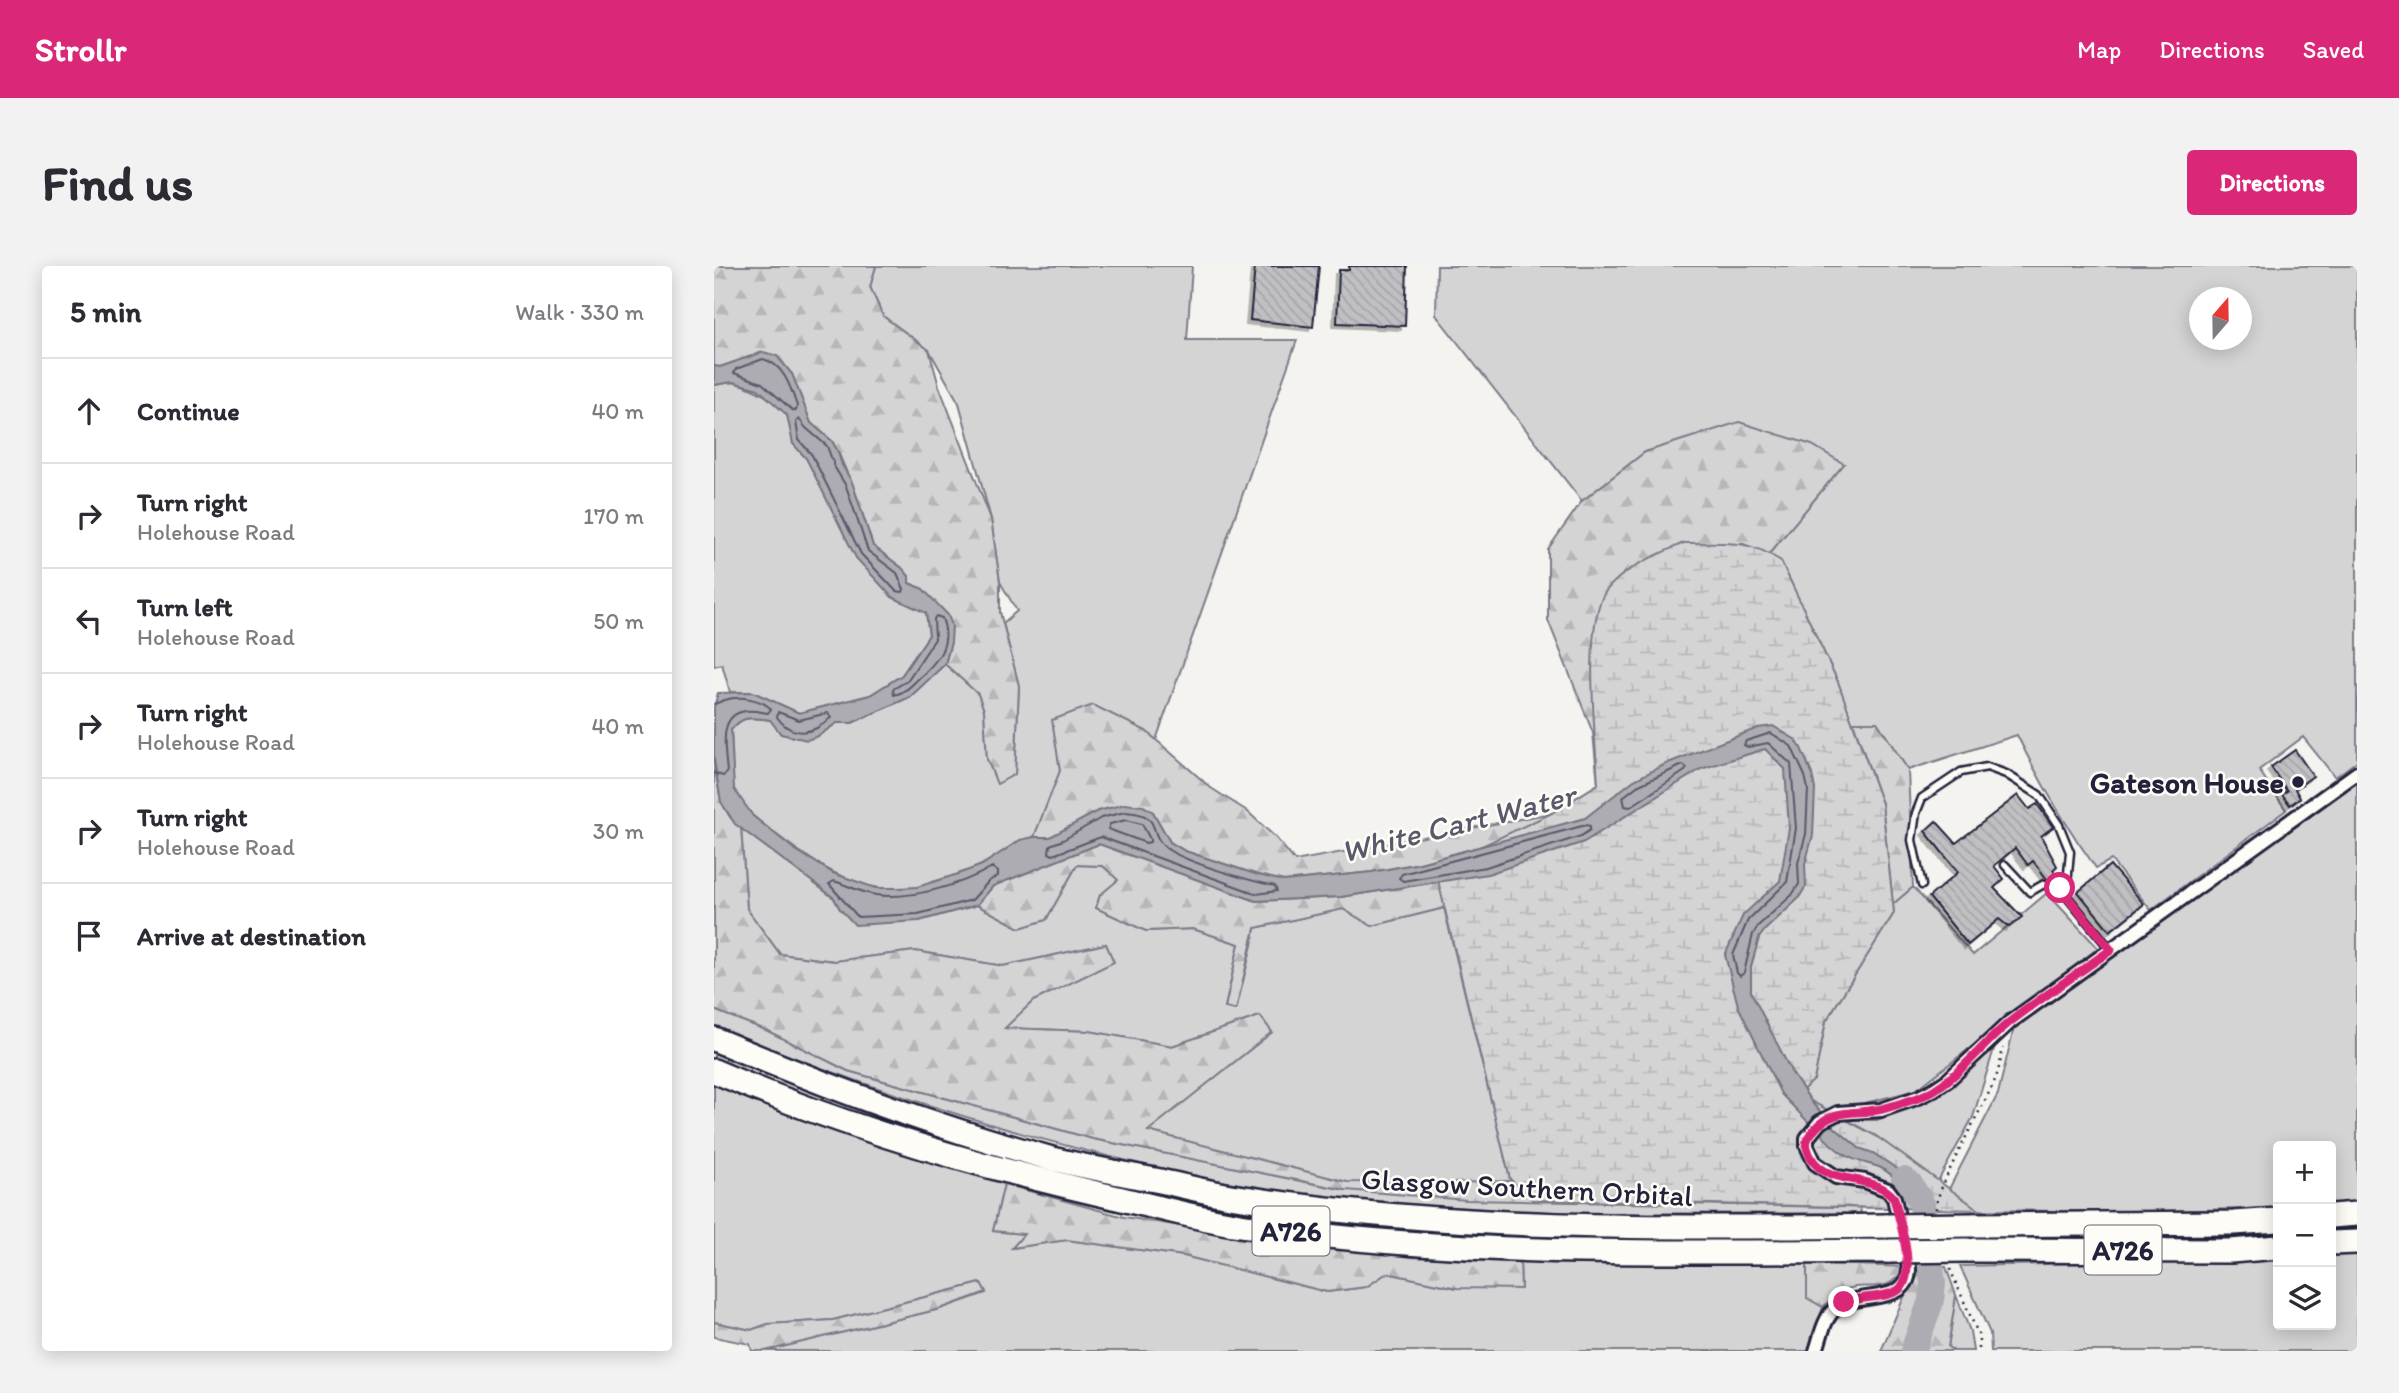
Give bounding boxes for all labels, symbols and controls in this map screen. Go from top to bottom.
text: Strollr [35,30,126,69]
text: Map [2077,35,2121,64]
text: Directions [2159,35,2265,64]
text: Saved [2303,35,2364,64]
button: Directions [2187,150,2357,215]
text: Find us [42,153,193,212]
north arrow [2189,287,2252,350]
text: 5 min [70,293,141,330]
text: Walk · 330 m [515,298,644,326]
icon: ahead [70,392,108,430]
text: Continue [137,395,240,427]
text: 40 m [591,397,644,425]
text: Turn right [137,486,248,518]
icon: right [70,497,108,535]
text: 170 m [583,502,644,530]
text: Holehouse Road [137,518,295,546]
text: Turn left [137,591,233,623]
icon: left [70,602,108,640]
text: 50 m [593,607,644,635]
text: Holehouse Road [137,623,295,651]
text: Turn right [137,696,248,728]
icon: right [70,707,108,745]
text: 40 m [591,712,644,740]
text: Holehouse Road [137,728,295,756]
place label: Gateson House [2090,764,2284,801]
marker: Gateson House [2290,774,2306,790]
water label: White Cart Water [1337,775,1582,870]
text: Turn right [137,801,248,833]
icon: right [70,812,108,850]
text: 30 m [593,817,644,845]
text: Holehouse Road [137,833,295,861]
route start [2044,872,2075,903]
icon: arrive [70,917,108,955]
text: Arrive at destination [137,920,366,952]
map controls [2273,1141,2336,1330]
button: + [2273,1141,2336,1204]
street label: Glasgow Southern Orbital [1360,1160,1694,1214]
button: − [2273,1204,2336,1267]
road number: A726 [1252,1206,1330,1256]
road number: A726 [2084,1226,2162,1275]
button: layers [2273,1267,2336,1330]
route end [1828,1286,1859,1317]

